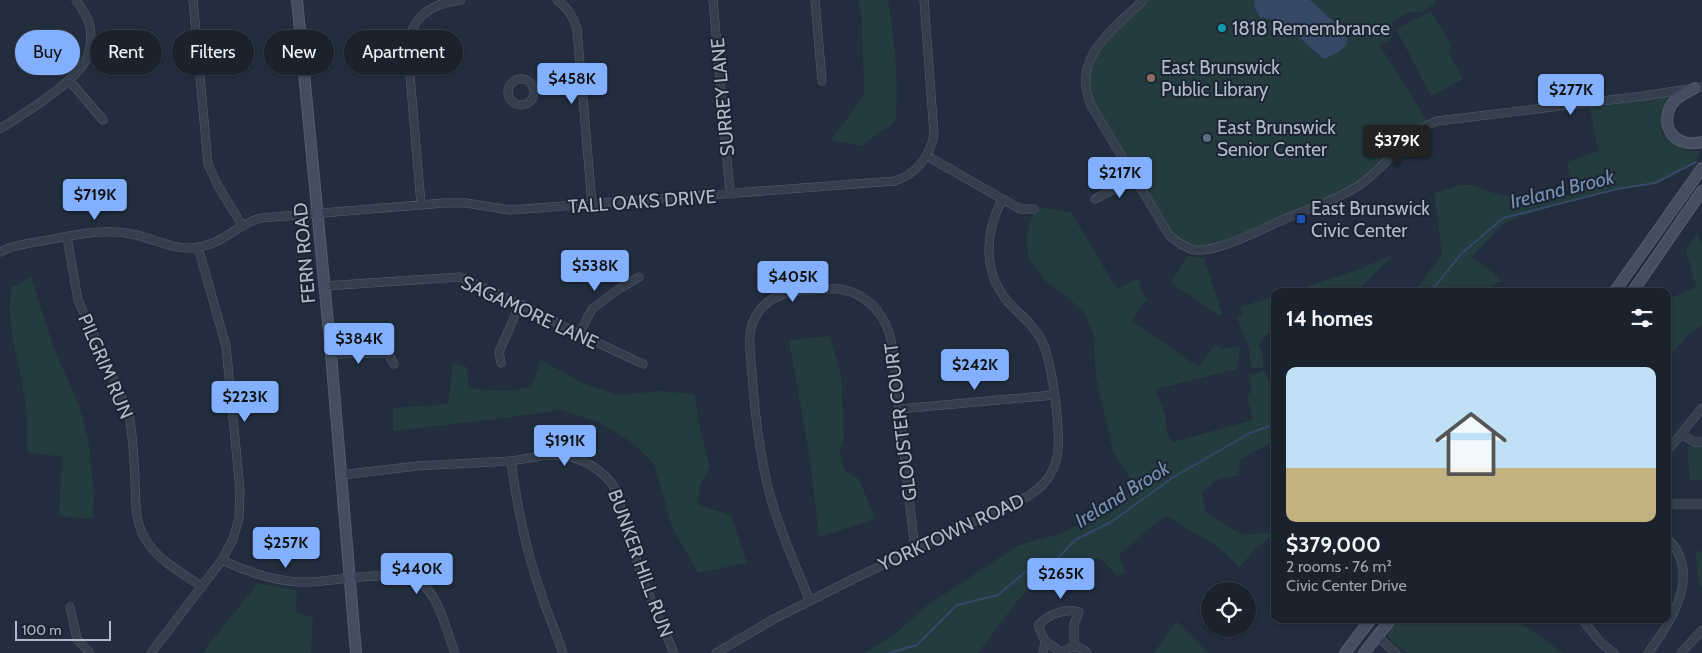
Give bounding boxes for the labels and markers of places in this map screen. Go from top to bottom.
place label: 1818 Remembrance [1232,17,1390,40]
marker: 1818 Remembrance [1216,22,1228,34]
place label: East Brunswick Public Library [1161,56,1280,101]
pin: $458K [537,62,607,105]
marker: East Brunswick Public Library [1145,72,1157,84]
pin: $277K [1536,74,1606,116]
place label: East Brunswick Senior Center [1217,116,1336,161]
pin: $379K [1362,124,1432,167]
marker: East Brunswick Senior Center [1201,132,1213,144]
pin: $217K [1085,156,1155,199]
pin: $719K [60,178,130,221]
place label: East Brunswick Civic Center [1311,197,1430,242]
marker: East Brunswick Civic Center [1295,213,1307,225]
pin: $538K [560,250,630,292]
pin: $405K [758,260,828,303]
pin: $384K [324,322,394,365]
pin: $242K [940,348,1010,391]
pin: $223K [210,380,280,423]
pin: $191K [530,424,600,467]
pin: $257K [251,526,321,569]
pin: $440K [382,552,452,595]
pin: $265K [1026,558,1096,600]

